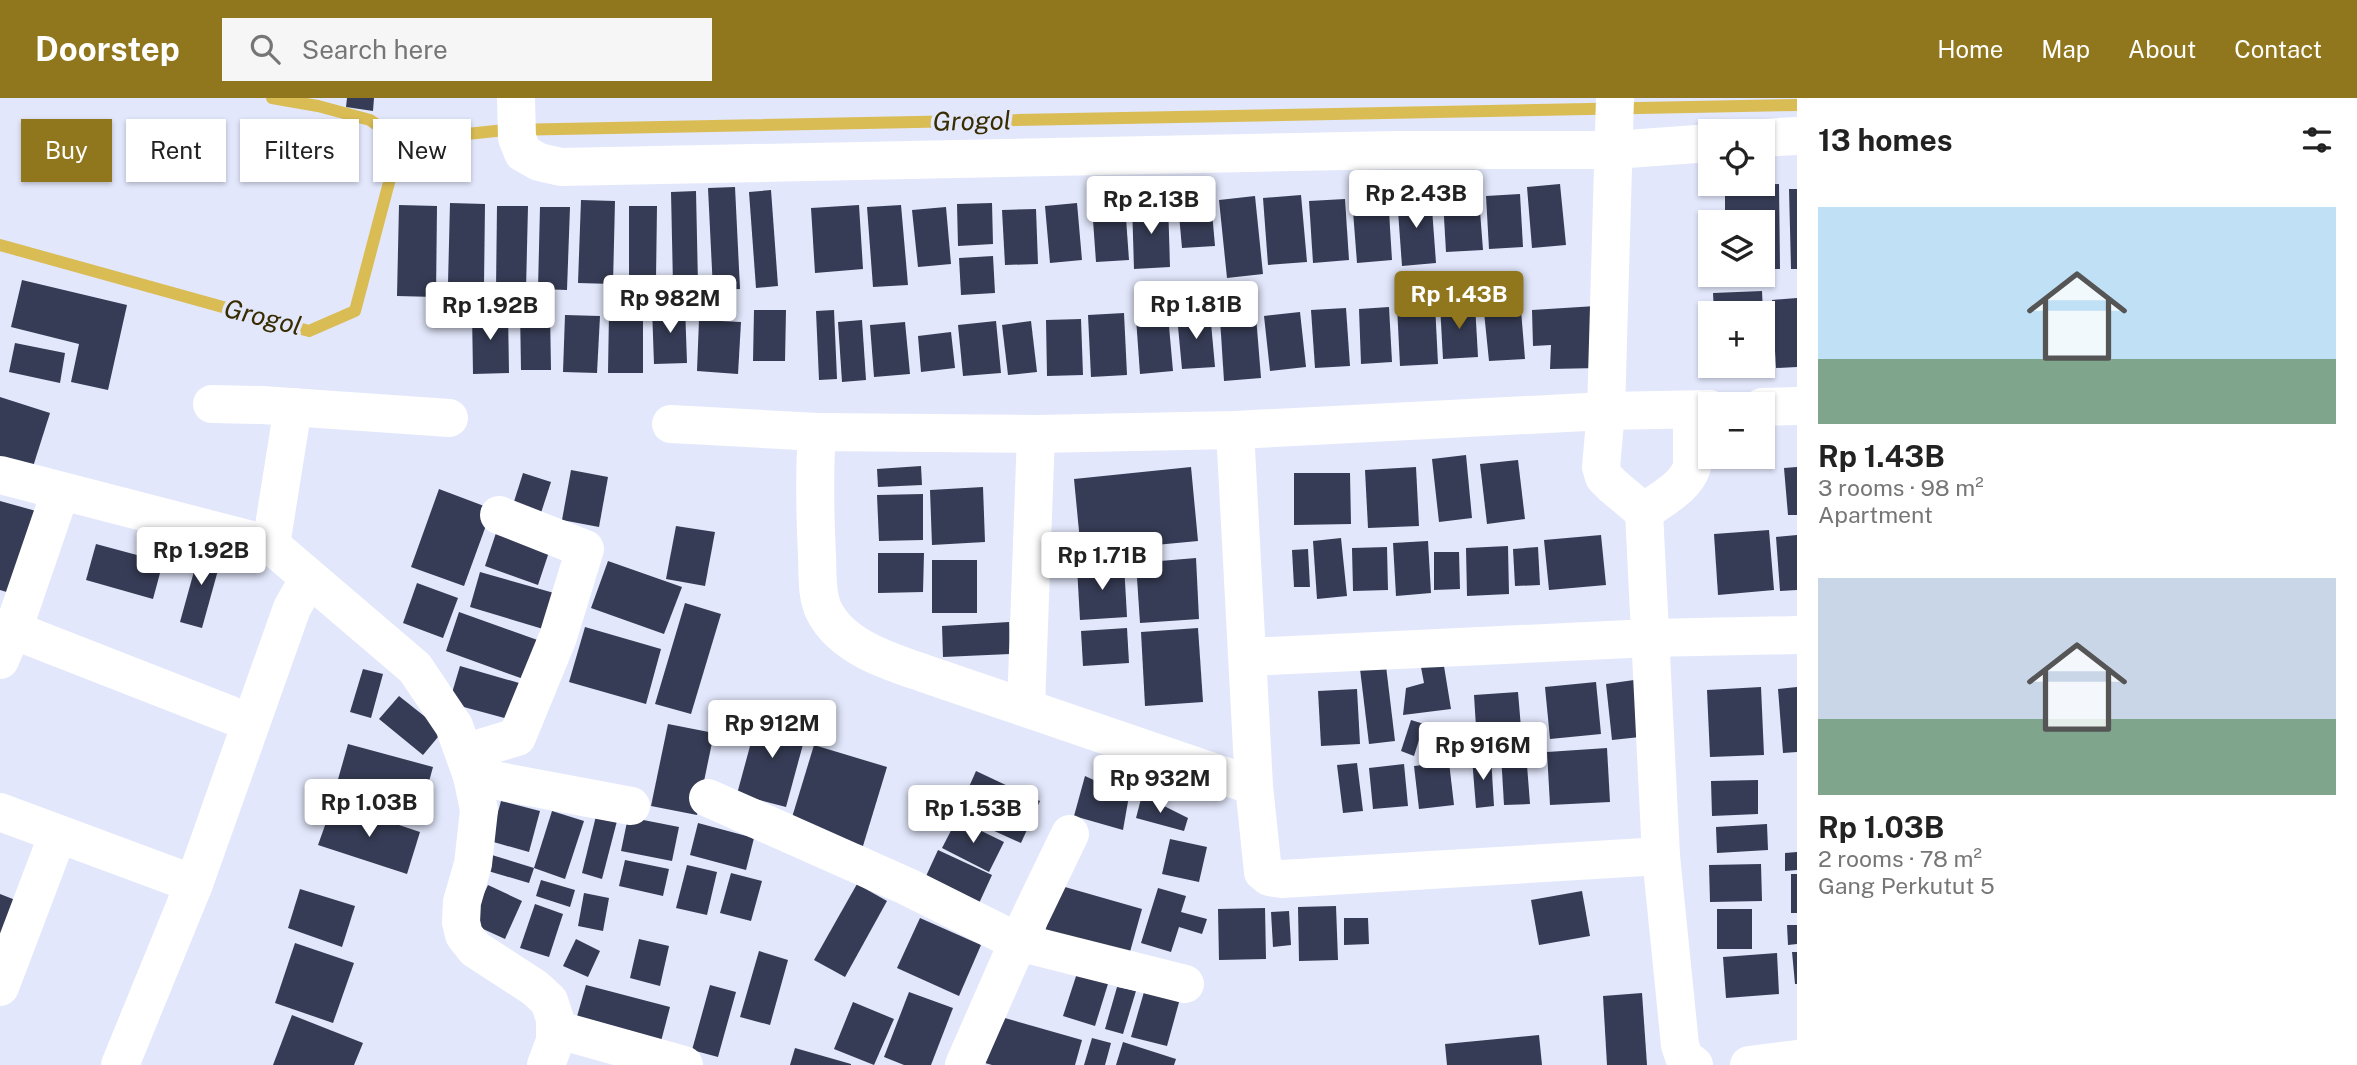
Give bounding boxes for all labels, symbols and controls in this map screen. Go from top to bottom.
search box [222,18,712,81]
text: Doorstep [35,30,180,68]
icon: search [246,30,284,68]
text: Search here [302,34,448,65]
text: Home [1937,35,2003,63]
text: Map [2041,35,2090,63]
text: About [2128,35,2196,63]
text: Contact [2234,35,2322,63]
water label: Grogol [932,104,1012,137]
chip: Buy [21,119,112,182]
chip: Rent [126,119,226,182]
chip: Filters [240,119,359,182]
chip: New [373,119,471,182]
map controls [1698,119,1775,469]
button: locate [1698,119,1775,196]
icon: filters [2298,121,2336,159]
text: 13 homes [1818,122,1953,158]
pin: Rp 2.43B [1344,170,1488,230]
pin: Rp 2.13B [1079,176,1223,236]
text: Rp 2.43B [1365,179,1467,206]
text: Rp 2.13B [1103,185,1199,212]
button: layers [1698,210,1775,287]
icon: home [2014,253,2140,379]
pin: Rp 1.43B [1387,272,1531,331]
pin: Rp 982M [605,275,735,335]
text: Rp 1.43B [1410,280,1508,307]
pin: Rp 1.92B [418,282,562,342]
pin: Rp 1.81B [1124,282,1268,341]
text: Rp 982M [619,284,721,311]
text: Rp 1.81B [1150,290,1242,317]
text: Rp 1.92B [442,291,538,318]
water label: Grogol [221,292,305,341]
button: + [1698,301,1775,378]
button: − [1698,392,1775,469]
text: Rp 1.43B [1818,438,1945,474]
text: 3 rooms · 98 m² [1818,474,1984,501]
text: Apartment [1818,501,1933,528]
pin: Rp 1.92B [129,528,273,587]
pin: Rp 1.71B [1030,532,1174,592]
text: Rp 1.92B [153,536,249,563]
text: Rp 1.71B [1057,541,1147,568]
icon: home [2014,624,2140,750]
pin: Rp 912M [707,700,837,760]
text: Rp 912M [724,709,820,736]
pin: Rp 916M [1418,722,1548,782]
text: Rp 916M [1435,731,1531,758]
pin: Rp 932M [1095,756,1225,815]
text: Rp 932M [1109,764,1211,791]
pin: Rp 1.03B [297,780,441,839]
pin: Rp 1.53B [901,786,1045,845]
text: Rp 1.03B [321,788,417,815]
text: Rp 1.53B [924,794,1022,821]
text: Rp 1.03B [1818,809,1944,845]
text: 2 rooms · 78 m² [1818,845,1982,872]
text: Gang Perkutut 5 [1818,872,1995,899]

